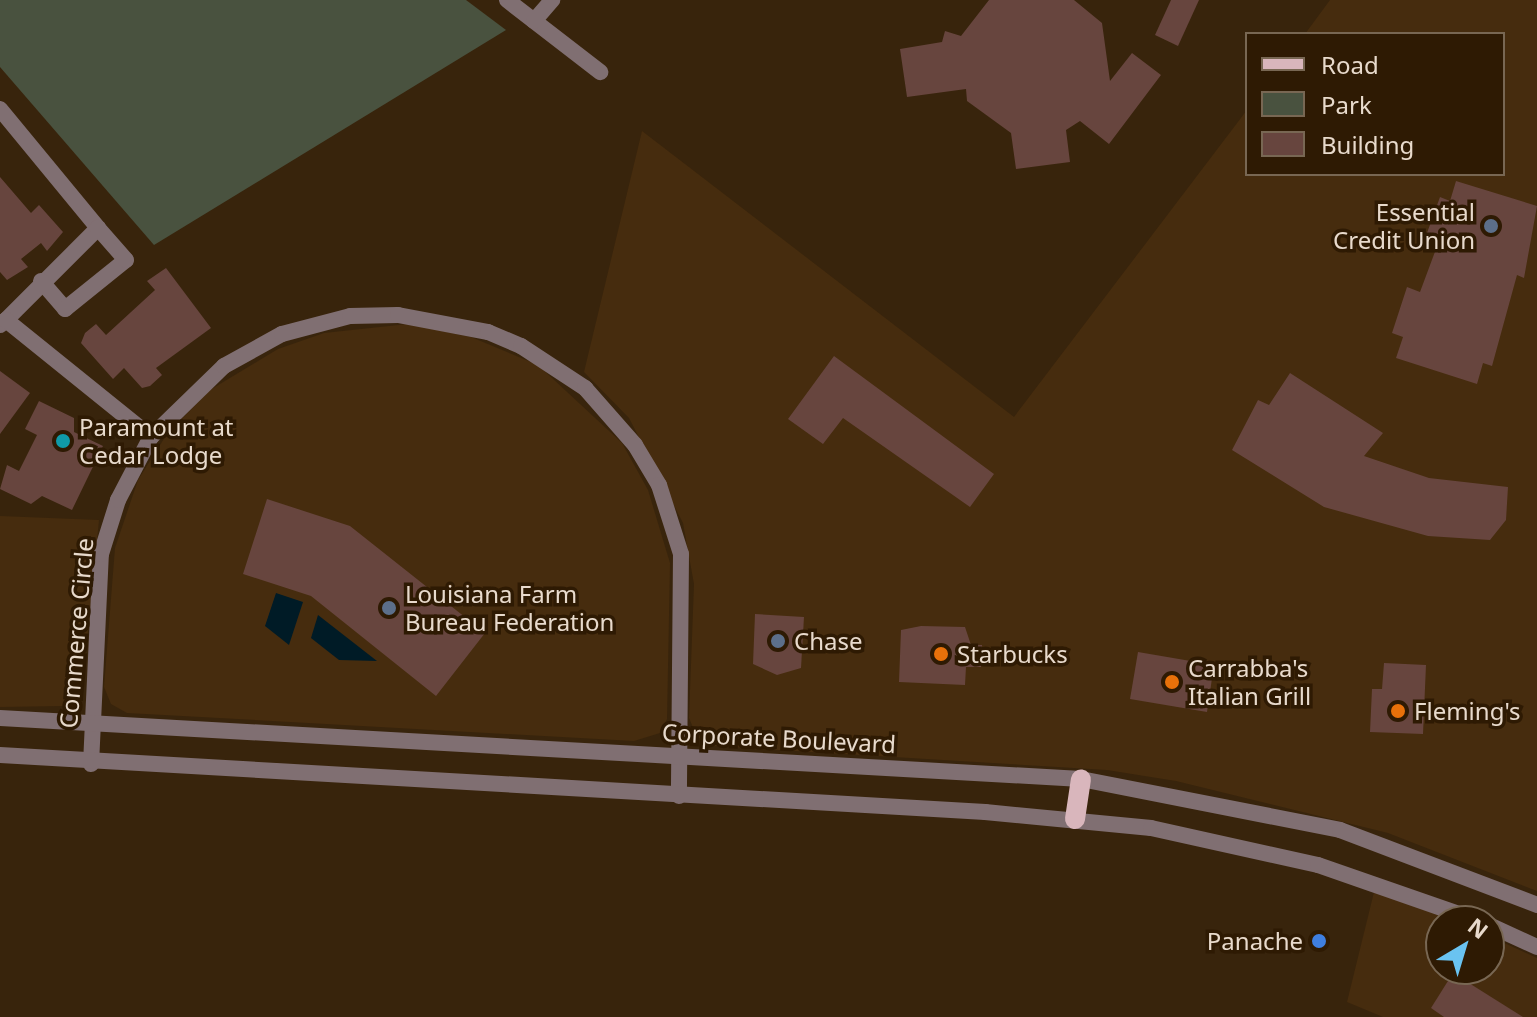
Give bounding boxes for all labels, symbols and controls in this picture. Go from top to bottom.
legend [1245,32,1505,176]
text: Road [1321,48,1379,81]
text: Park [1321,88,1372,121]
text: Building [1321,128,1414,161]
place label: Essential Credit Union [1333,198,1475,254]
marker: Essential Credit Union [1482,217,1500,235]
place label: Paramount at Cedar Lodge [79,413,234,469]
marker: Paramount at Cedar Lodge [54,432,72,450]
street label: Commerce Circle [53,537,99,729]
place label: Louisiana Farm Bureau Federation [405,580,614,636]
marker: Louisiana Farm Bureau Federation [380,599,398,617]
place label: Chase [794,627,862,655]
marker: Chase [769,632,787,650]
place label: Starbucks [957,640,1068,668]
marker: Starbucks [932,645,950,663]
place label: Carrabba's Italian Grill [1188,654,1311,710]
marker: Carrabba's Italian Grill [1163,673,1181,691]
place label: Fleming's [1414,697,1521,725]
marker: Fleming's [1389,702,1407,720]
street label: Corporate Boulevard [661,717,897,759]
north arrow [1425,905,1505,985]
text: N [1462,910,1495,945]
place label: Panache [1207,927,1303,955]
marker: Panache [1310,932,1328,950]

